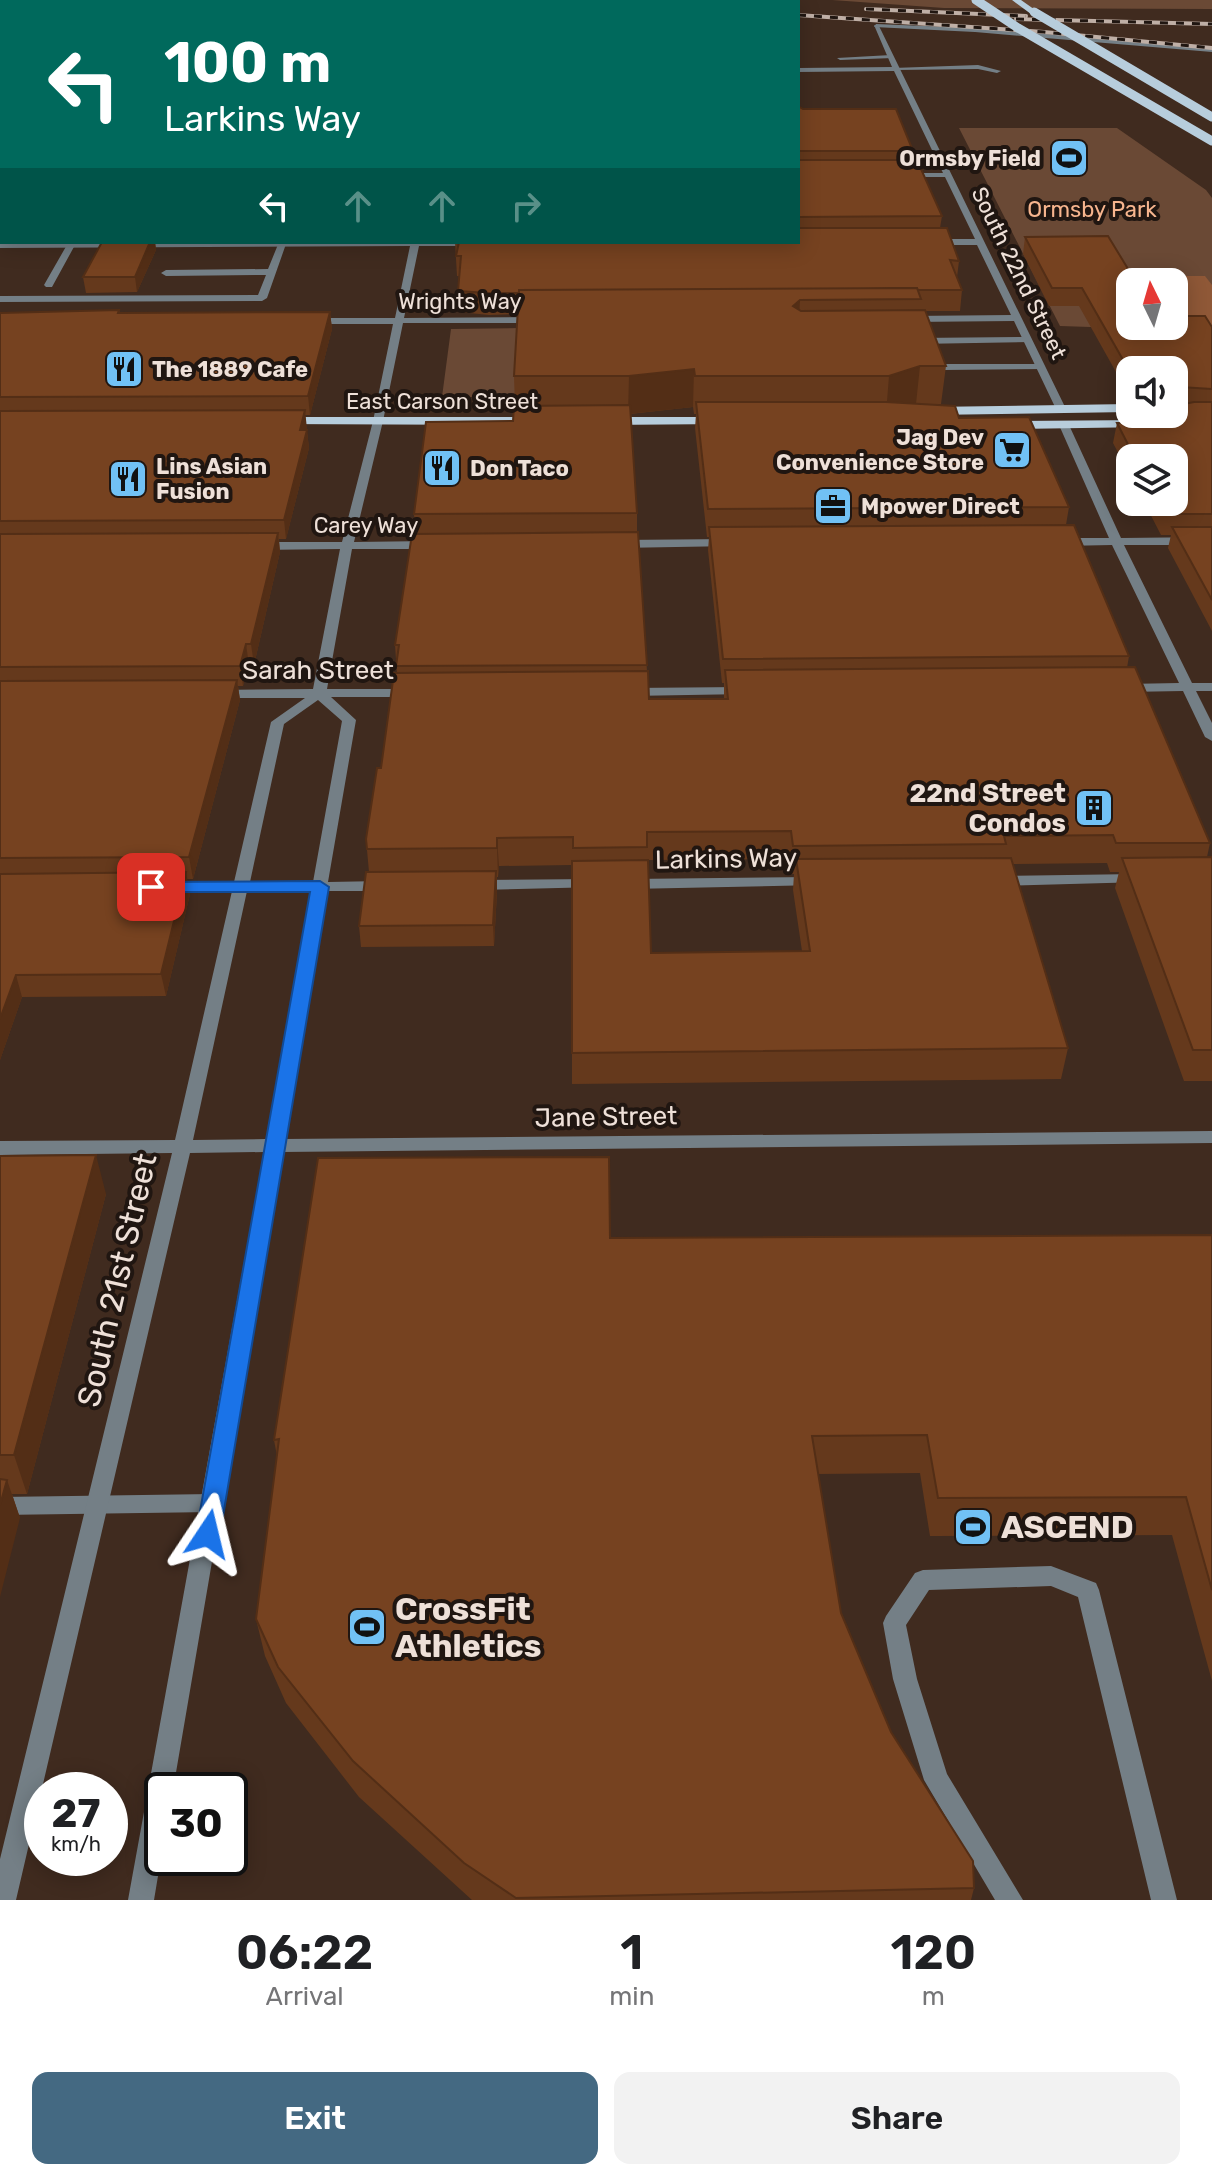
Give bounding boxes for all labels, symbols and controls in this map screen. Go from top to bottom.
text: 100 m [164,30,331,96]
icon: left [32,32,136,136]
text: Larkins Way [164,97,361,140]
sports icon: Ormsby Field [1048,137,1090,179]
place label: Ormsby Field [899,145,1041,172]
street label: South 22nd Street [966,183,1073,364]
icon: left [252,184,296,228]
icon: ahead [336,184,380,228]
icon: ahead [420,184,464,228]
icon: right [504,184,548,228]
park label: Ormsby Park [1027,196,1157,223]
north arrow [1116,268,1188,340]
map controls [1116,268,1188,516]
street label: Wrights Way [398,288,522,315]
restaurant icon: The 1889 Cafe [103,348,145,390]
place label: The 1889 Cafe [152,356,308,383]
button: sound [1116,356,1188,428]
street label: East Carson Street [346,388,538,415]
place label: Jag Dev Convenience Store [776,424,984,476]
supermarket icon: Jag Dev Convenience Store [991,429,1033,471]
button: layers [1116,444,1188,516]
restaurant icon: Don Taco [421,447,463,489]
place label: Lins Asian Fusion [156,453,267,505]
place label: Don Taco [470,455,569,482]
restaurant icon: Lins Asian Fusion [107,458,149,500]
office icon: Mpower Direct [812,485,854,527]
place label: Mpower Direct [861,493,1020,520]
street label: Carey Way [314,512,418,539]
street label: Sarah Street [242,655,394,686]
place label: 22nd Street Condos [909,778,1066,839]
building icon: 22nd Street Condos [1073,787,1115,829]
street label: Larkins Way [655,842,797,876]
pin [117,853,185,921]
icon: arrive [129,865,173,909]
street label: Jane Street [534,1100,678,1134]
street label: South 21st Street [69,1150,165,1410]
position arrow [166,1492,250,1576]
sports icon: ASCEND [952,1506,994,1548]
place label: ASCEND [1001,1508,1134,1546]
place label: CrossFit Athletics [395,1590,541,1665]
sports icon: CrossFit Athletics [346,1606,388,1648]
speed limit sign: 30 [144,1772,248,1876]
text: 27 [52,1790,100,1837]
text: km/h [51,1832,101,1856]
text: 06:22 [236,1924,373,1981]
text: 1 [620,1924,643,1981]
text: 120 [890,1924,976,1981]
text: Arrival [266,1981,344,2012]
text: min [609,1981,654,2012]
text: m [922,1981,945,2012]
button: Exit [32,2072,598,2164]
button: Share [614,2072,1180,2164]

